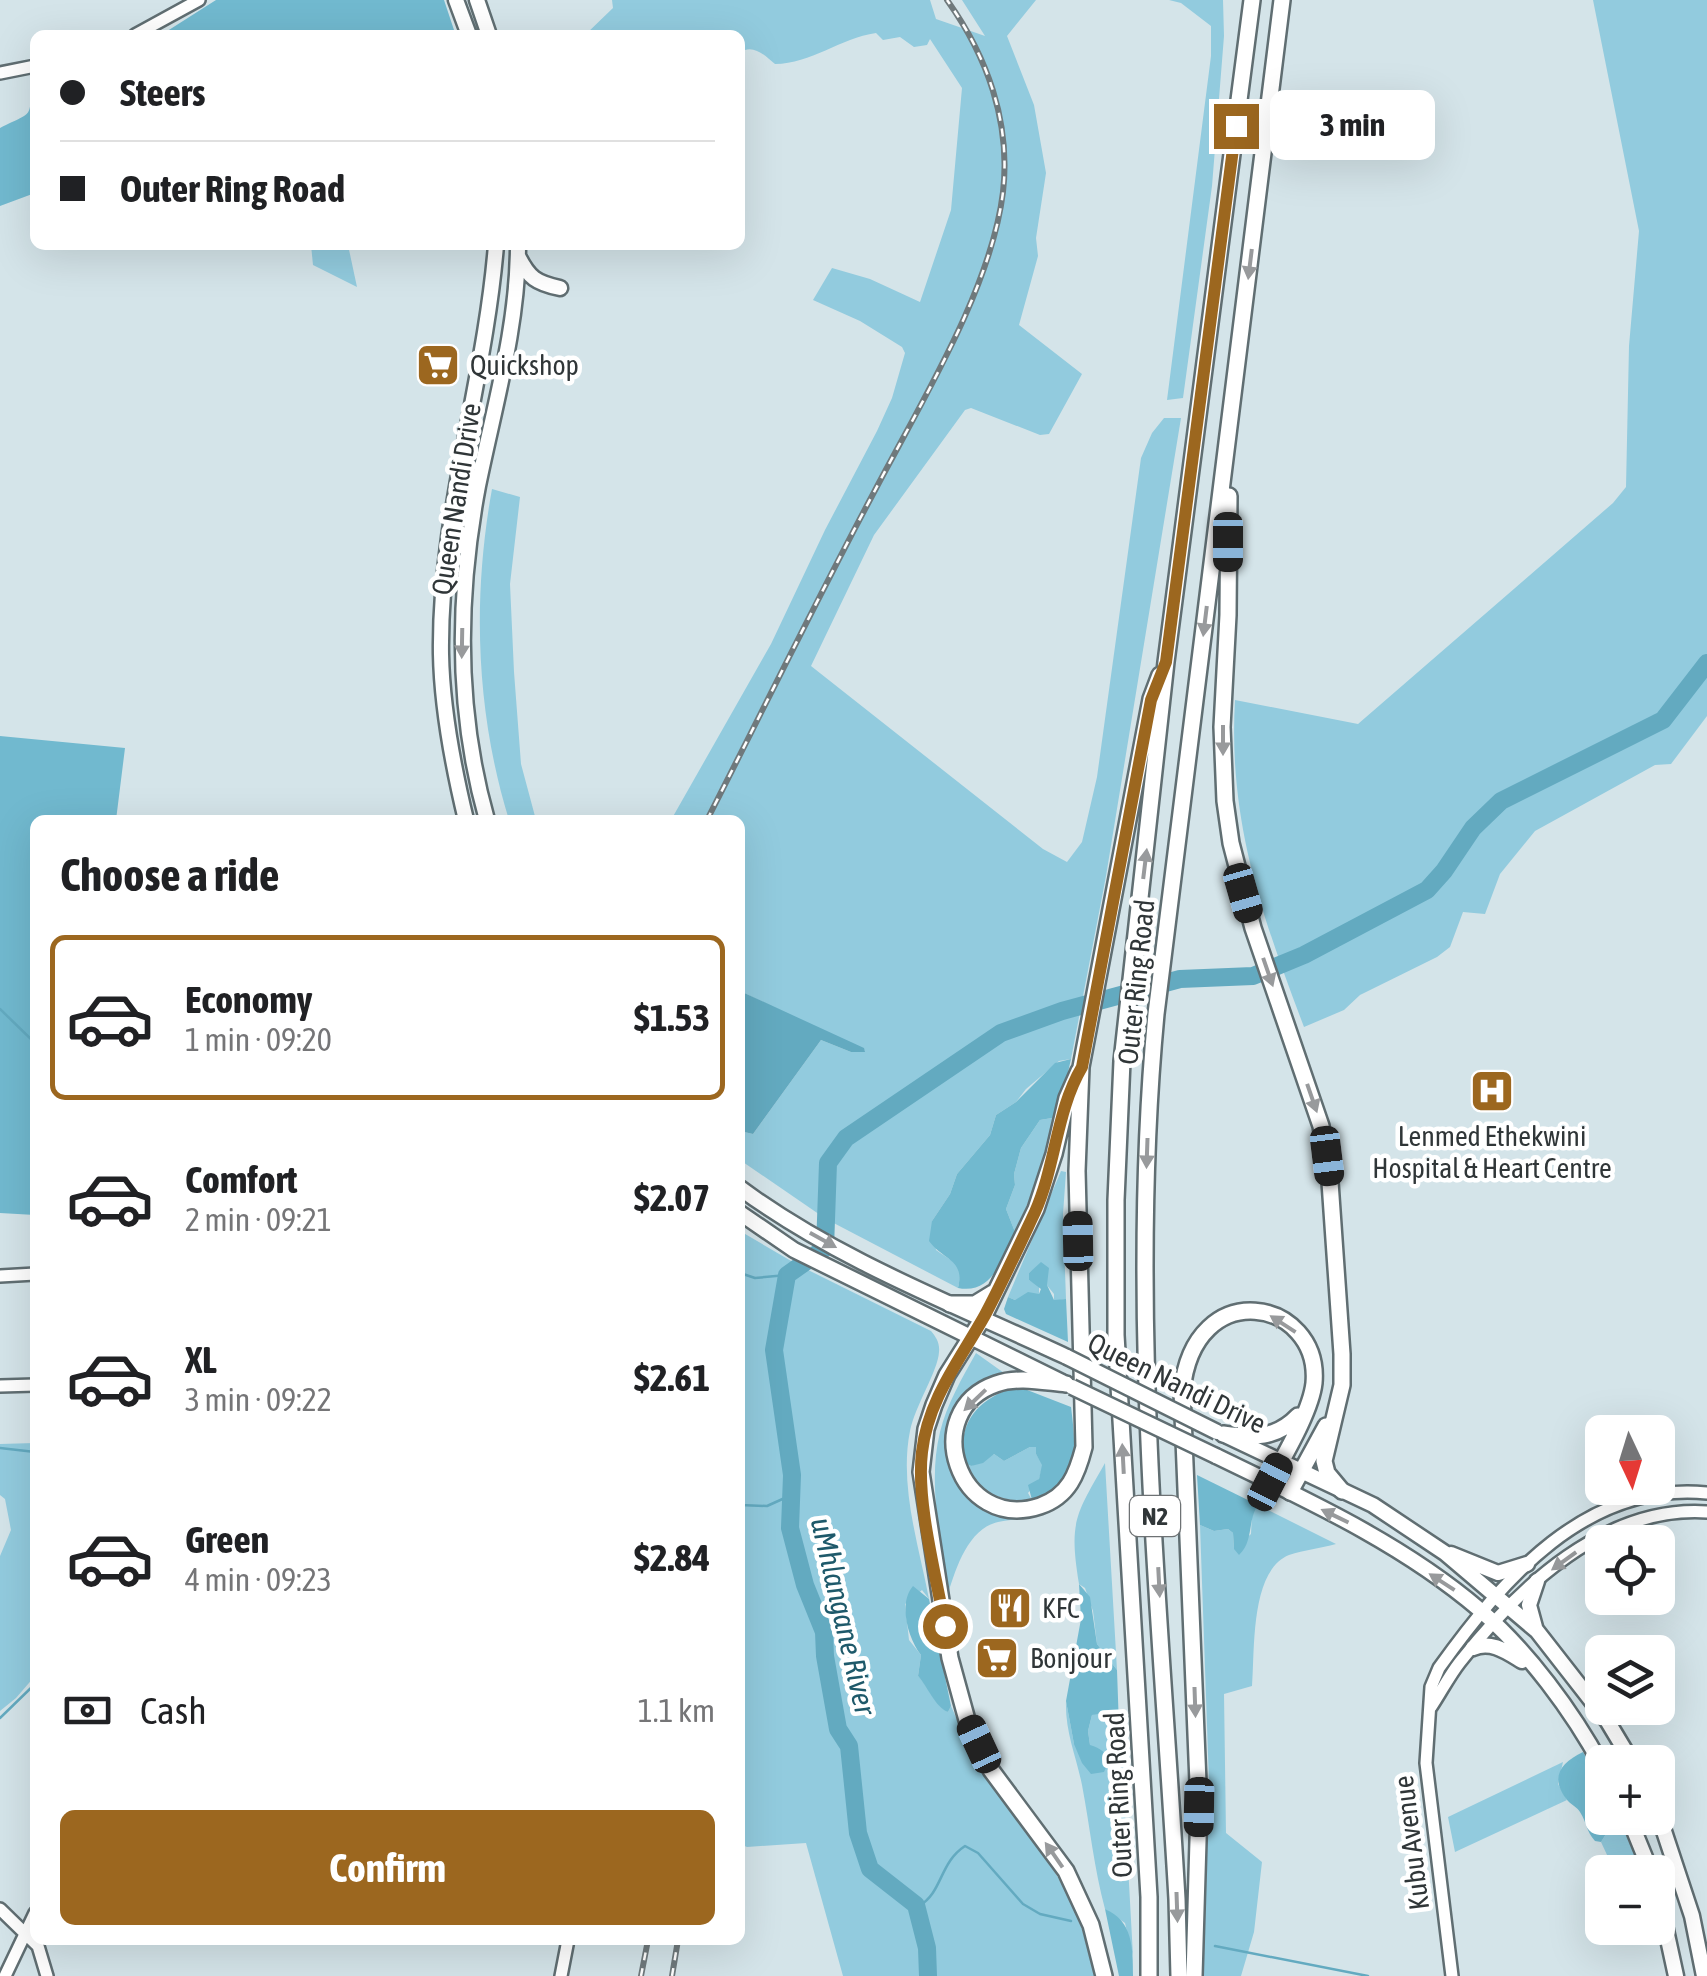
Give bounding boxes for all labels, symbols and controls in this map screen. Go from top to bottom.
text: Steers [120,71,205,114]
callout: 3 min [1271,91,1436,161]
route end [1214,104,1259,149]
text: 3 min [1320,106,1385,143]
text: Outer Ring Road [120,167,345,210]
one-way arrow [1241,248,1257,280]
supermarket icon: Quickshop [415,342,461,388]
place label: Quickshop [470,349,579,381]
street label: Queen Nandi Drive [425,401,487,597]
car [1213,512,1243,572]
one-way arrow [1197,605,1213,637]
one-way arrow [454,628,470,660]
one-way arrow [1215,724,1231,756]
one-way arrow [1137,848,1153,879]
text: Choose a ride [60,849,279,901]
car [1220,860,1266,926]
street label: Outer Ring Road [1111,898,1161,1066]
one-way arrow [1262,958,1277,988]
icon: car [65,973,155,1063]
text: Economy [185,978,312,1021]
text: $1.53 [634,996,710,1039]
text: 1 min · 09:20 [185,1021,332,1058]
hospital icon: Lenmed Ethekwini Hospital & Heart Centre [1469,1068,1515,1114]
one-way arrow [1306,1083,1321,1113]
place label: Lenmed Ethekwini Hospital & Heart Centre [1372,1120,1612,1184]
car [1308,1124,1346,1188]
one-way arrow [1138,1137,1154,1169]
icon: car [65,1153,155,1243]
text: Comfort [185,1158,297,1201]
text: $2.07 [634,1176,710,1219]
text: 2 min · 09:21 [185,1201,332,1238]
car [1062,1211,1094,1271]
one-way arrow [808,1231,837,1248]
one-way arrow [1269,1315,1297,1333]
street label: Queen Nandi Drive [1083,1326,1271,1440]
icon: car [65,1333,155,1423]
text: XL [185,1338,217,1381]
text: $2.61 [634,1356,710,1399]
text: 3 min · 09:22 [185,1381,332,1418]
one-way arrow [964,1387,988,1411]
north arrow [1585,1415,1675,1505]
map controls [1585,1415,1675,1945]
one-way arrow [1115,1443,1131,1475]
car [1243,1448,1297,1516]
road number: N2 [1130,1496,1180,1536]
one-way arrow [1320,1508,1349,1525]
icon: car [65,1513,155,1603]
water label: uMhlangane River [805,1514,883,1719]
text: Green [185,1518,269,1561]
button: locate [1585,1525,1675,1615]
text: $2.84 [634,1536,710,1579]
one-way arrow [1551,1551,1577,1571]
text: 4 min · 09:23 [185,1561,332,1598]
one-way arrow [1151,1567,1167,1599]
one-way arrow [1428,1573,1455,1591]
restaurant icon: KFC [987,1585,1033,1631]
place label: KFC [1042,1592,1080,1624]
route start [923,1604,968,1649]
supermarket icon: Bonjour [974,1635,1020,1681]
button: layers [1585,1635,1675,1725]
place label: Bonjour [1030,1642,1112,1674]
icon: cash [60,1683,115,1738]
one-way arrow [1188,1686,1204,1718]
text: Cash [140,1689,207,1732]
text: 1.1 km [638,1692,715,1729]
car [953,1710,1005,1778]
street label: Outer Ring Road [1098,1711,1138,1879]
button: + [1585,1745,1675,1835]
street label: Kubu Avenue [1387,1774,1435,1912]
car [1183,1777,1215,1837]
button: Confirm [60,1810,715,1925]
one-way arrow [1045,1841,1064,1868]
button: − [1585,1855,1675,1945]
one-way arrow [1170,1891,1186,1923]

